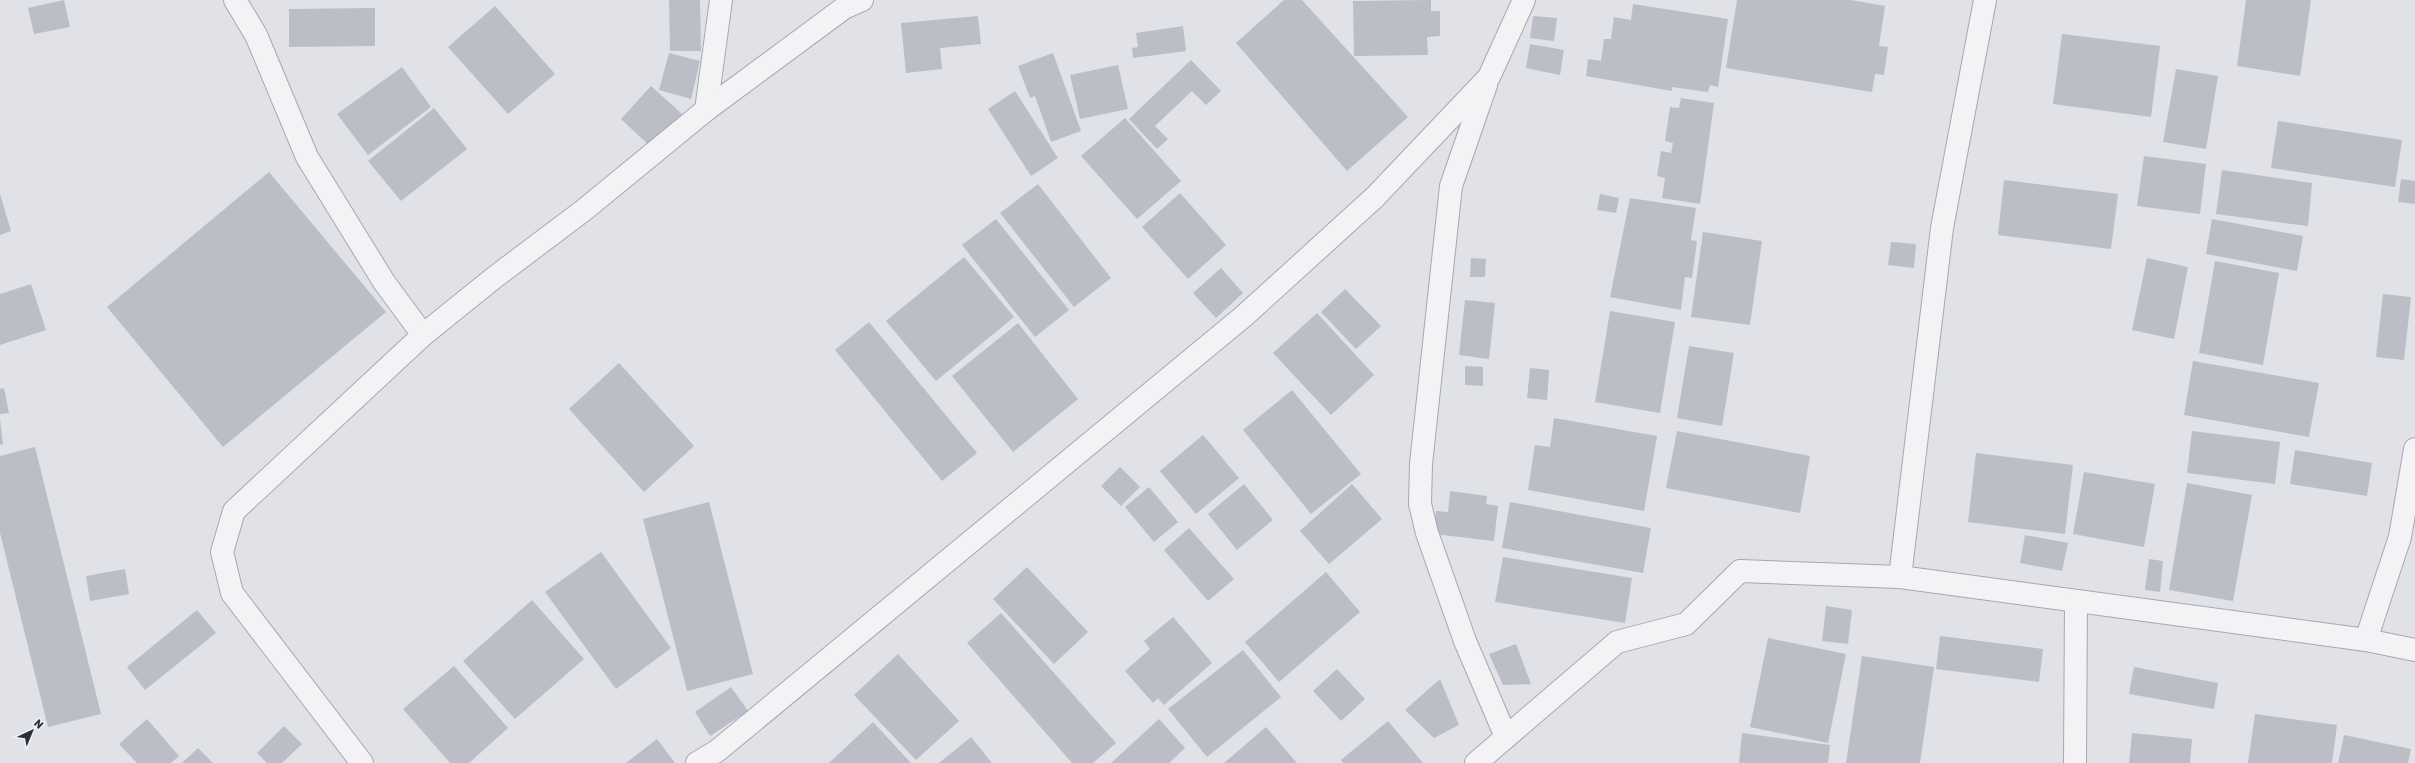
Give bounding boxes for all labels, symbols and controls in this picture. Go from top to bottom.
north arrow [12,711,52,751]
text: N [31,717,46,732]

